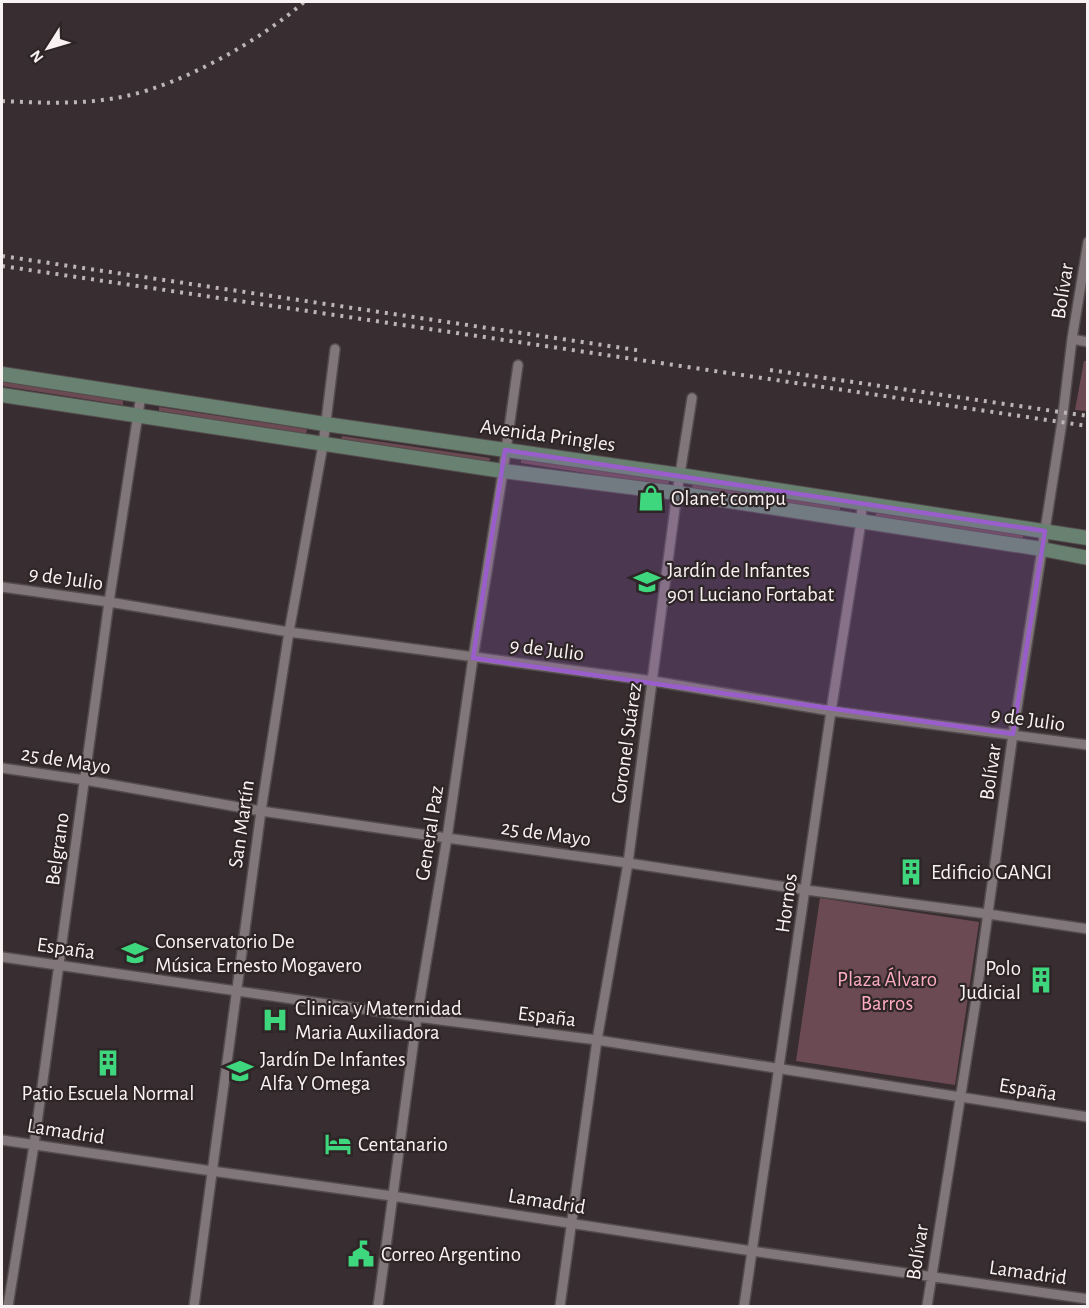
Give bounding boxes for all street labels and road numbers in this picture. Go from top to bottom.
street label: Bolívar [1048,261,1077,321]
street label: Avenida Pringles [479,416,617,455]
street label: 9 de Julio [27,563,105,594]
street label: 9 de Julio [508,635,585,664]
street label: Coronel Suárez [608,681,645,805]
street label: 9 de Julio [989,704,1067,735]
street label: Bolívar [976,742,1005,801]
street label: 25 de Mayo [20,743,112,778]
street label: San Martín [225,779,258,869]
street label: General Paz [412,784,447,882]
street label: Belgrano [42,811,73,887]
street label: 25 de Mayo [500,817,592,850]
street label: Hornos [772,872,801,934]
street label: España [35,934,97,963]
street label: España [517,1003,578,1031]
street label: España [997,1075,1059,1104]
street label: Lamadrid [26,1115,106,1148]
street label: Lamadrid [507,1185,587,1218]
street label: Bolívar [903,1222,932,1282]
street label: Lamadrid [988,1257,1068,1288]

